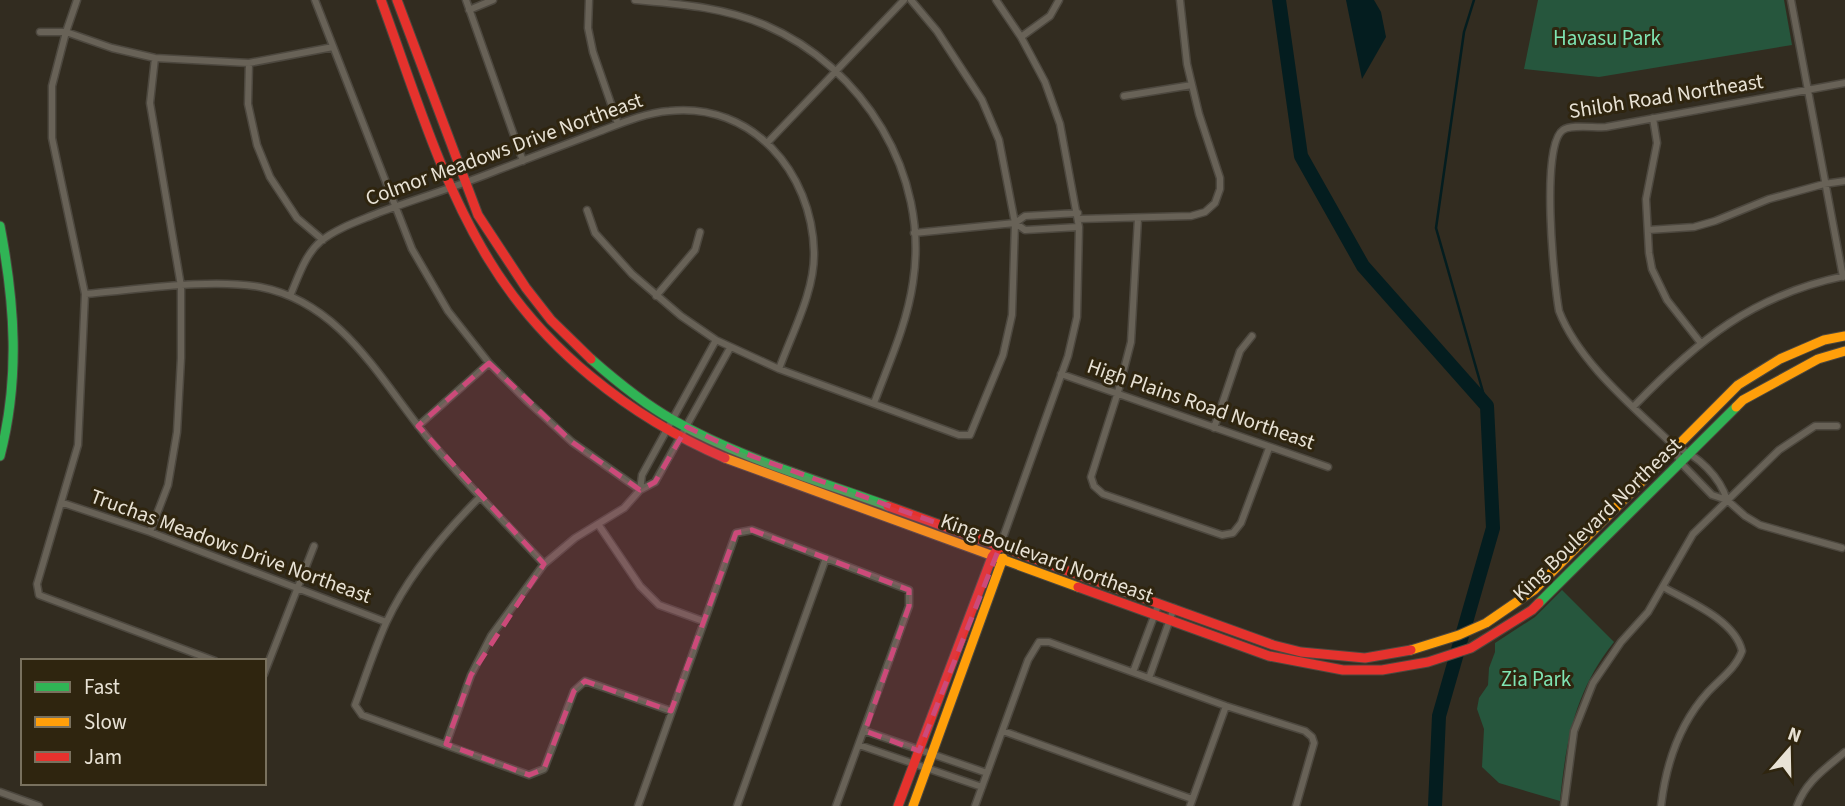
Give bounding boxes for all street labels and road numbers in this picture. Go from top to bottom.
street label: Shiloh Road Northeast [1567,66,1765,126]
street label: Colmor Meadows Drive Northeast [361,85,647,213]
street label: High Plains Road Northeast [1083,351,1319,457]
street label: King Boulevard Northeast [1506,430,1688,608]
street label: Truchas Meadows Drive Northeast [86,481,376,611]
street label: King Boulevard Northeast [936,506,1158,610]

